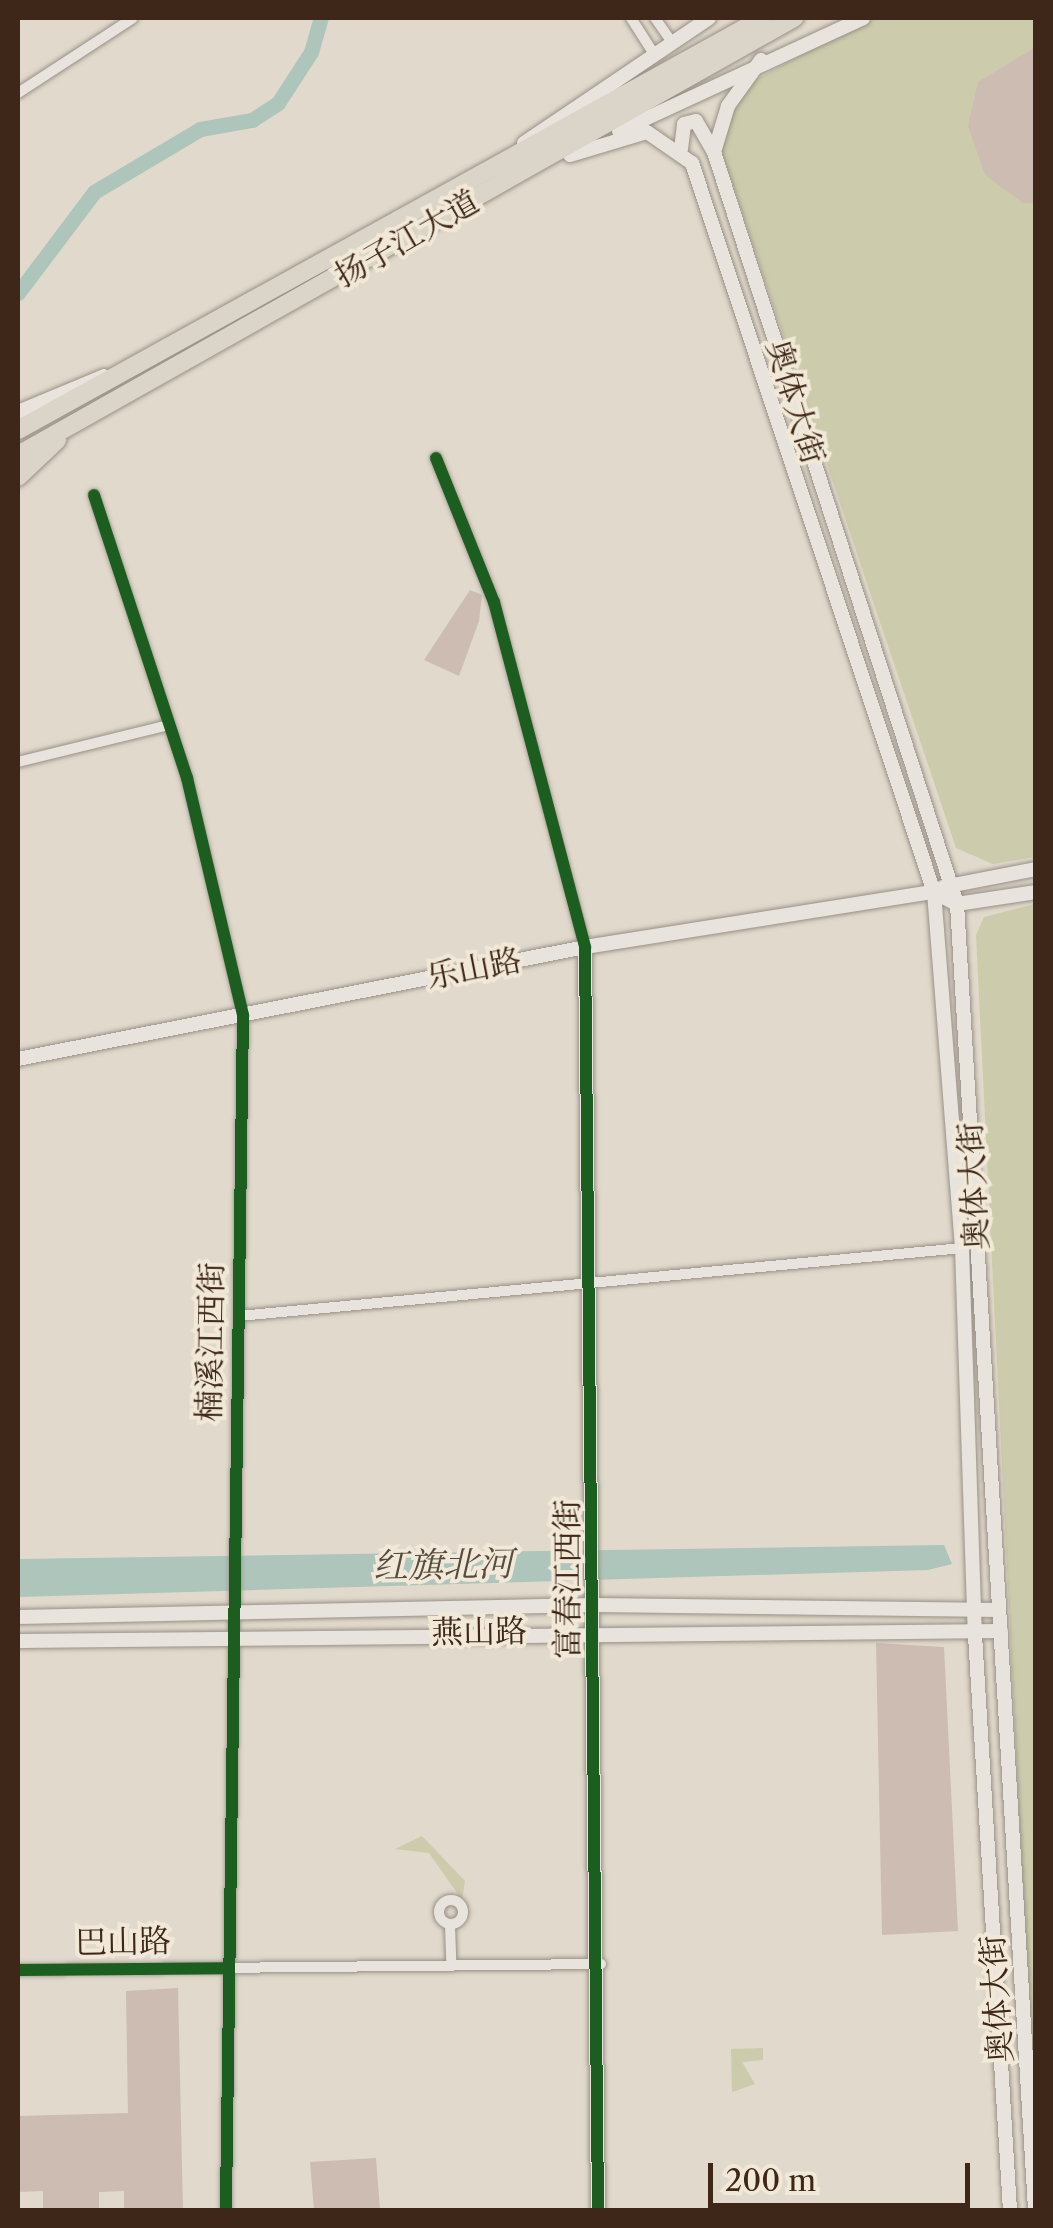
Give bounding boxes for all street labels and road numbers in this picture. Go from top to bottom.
street label: 扬子江大道 [328,182,486,296]
street label: 奥体大街 [758,335,832,469]
street label: 乐山路 [423,941,525,997]
street label: 奥体大街 [951,1121,997,1251]
street label: 楠溪江西街 [190,1262,232,1422]
street label: 富春江西街 [549,1499,587,1659]
street label: 燕山路 [431,1612,527,1652]
street label: 巴山路 [75,1922,171,1962]
street label: 奥体大街 [973,1934,1021,2064]

